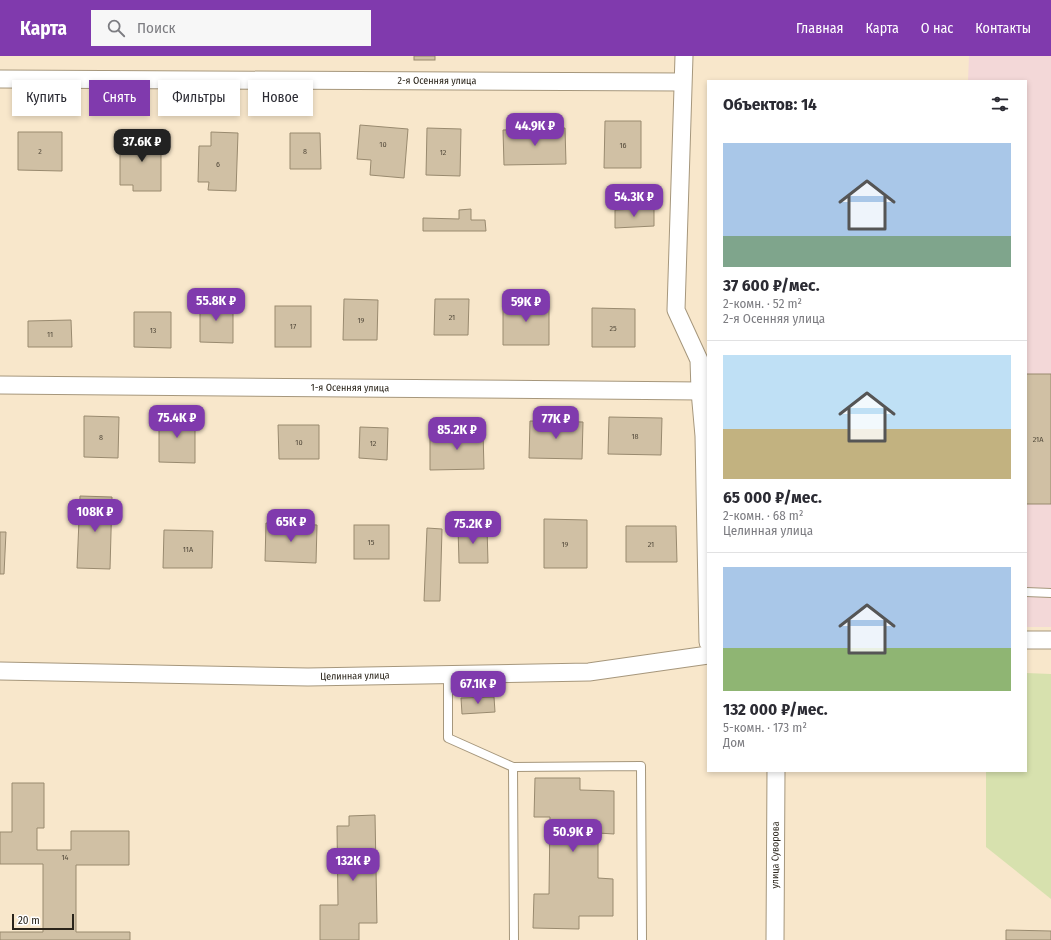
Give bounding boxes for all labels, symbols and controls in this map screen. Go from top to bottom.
search box [91,10,371,46]
text: Карта [20,17,67,40]
icon: search [105,17,127,39]
text: Поиск [137,19,175,37]
text: Главная [796,20,843,37]
text: Карта [865,20,899,37]
text: О нас [921,20,953,37]
text: Контакты [975,20,1031,37]
street label: 2-я Осенняя улица [398,75,476,87]
chip: Купить [12,80,81,116]
chip: Снять [89,80,150,116]
chip: Фильтры [158,80,240,116]
chip: Новое [248,80,313,116]
icon: filters [989,93,1011,115]
text: Объектов: 14 [723,94,817,115]
pin: 44.9K ₽ [498,113,572,147]
text: 44.9K ₽ [515,118,555,133]
pin: 37.6K ₽ [105,129,179,163]
text: 37.6K ₽ [123,134,161,149]
house number: 10 [379,140,387,149]
house number: 16 [619,141,627,150]
house number: 2 [38,147,42,156]
house number: 8 [303,147,307,156]
house number: 12 [440,148,447,157]
house number: 6 [216,160,220,169]
icon: home [831,169,903,241]
pin: 54.3K ₽ [597,184,671,218]
text: 54.3K ₽ [614,189,654,204]
text: 37 600 ₽/мес. [723,275,820,296]
pin: 55.8K ₽ [179,288,253,322]
pin: 59K ₽ [498,289,554,323]
text: 55.8K ₽ [196,293,236,308]
text: 59K ₽ [511,294,541,309]
text: 2-комн. · 52 m² [723,296,802,311]
text: 2-я Осенняя улица [723,311,825,326]
house number: 21 [449,313,455,322]
house number: 19 [357,316,365,325]
house number: 17 [290,322,297,331]
house number: 25 [609,324,617,333]
house number: 13 [150,326,157,335]
house number: 11 [47,330,53,339]
icon: home [831,381,903,453]
street label: 1-я Осенняя улица [311,382,389,394]
pin: 75.4K ₽ [140,405,214,439]
pin: 77K ₽ [528,406,584,440]
text: 75.4K ₽ [158,410,196,425]
text: 77K ₽ [542,411,570,426]
pin: 85.2K ₽ [420,417,494,451]
text: 85.2K ₽ [437,422,477,437]
house number: 18 [631,432,639,441]
house number: 8 [99,433,103,442]
house number: 21А [1033,435,1044,444]
house number: 10 [295,438,303,447]
house number: 12 [370,439,377,448]
text: 65 000 ₽/мес. [723,487,822,508]
pin: 108K ₽ [62,499,128,533]
text: 108K ₽ [77,504,113,519]
text: 2-комн. · 68 m² [723,508,803,523]
pin: 65K ₽ [263,509,319,543]
pin: 75.2K ₽ [436,511,510,545]
text: 65K ₽ [276,514,306,529]
text: 75.2K ₽ [454,516,492,531]
text: Целинная улица [723,523,813,538]
house number: 15 [368,538,375,547]
house number: 19 [561,540,569,549]
house number: 21 [648,540,654,549]
house number: 11А [183,545,194,554]
icon: home [831,593,903,665]
street label: Целинная улица [320,670,390,683]
pin: 67.1K ₽ [441,671,515,705]
text: 67.1K ₽ [460,676,496,691]
text: 132 000 ₽/мес. [723,699,828,720]
text: 5-комн. · 173 m² [723,720,807,735]
text: Дом [723,735,745,750]
pin: 50.9K ₽ [536,819,610,853]
street label: улица Суворова [769,821,782,889]
text: 50.9K ₽ [553,824,593,839]
pin: 132K ₽ [320,848,386,882]
house number: 14 [62,853,69,862]
text: 132K ₽ [336,853,370,868]
scale bar [12,912,74,931]
text: 20 m [18,914,40,927]

